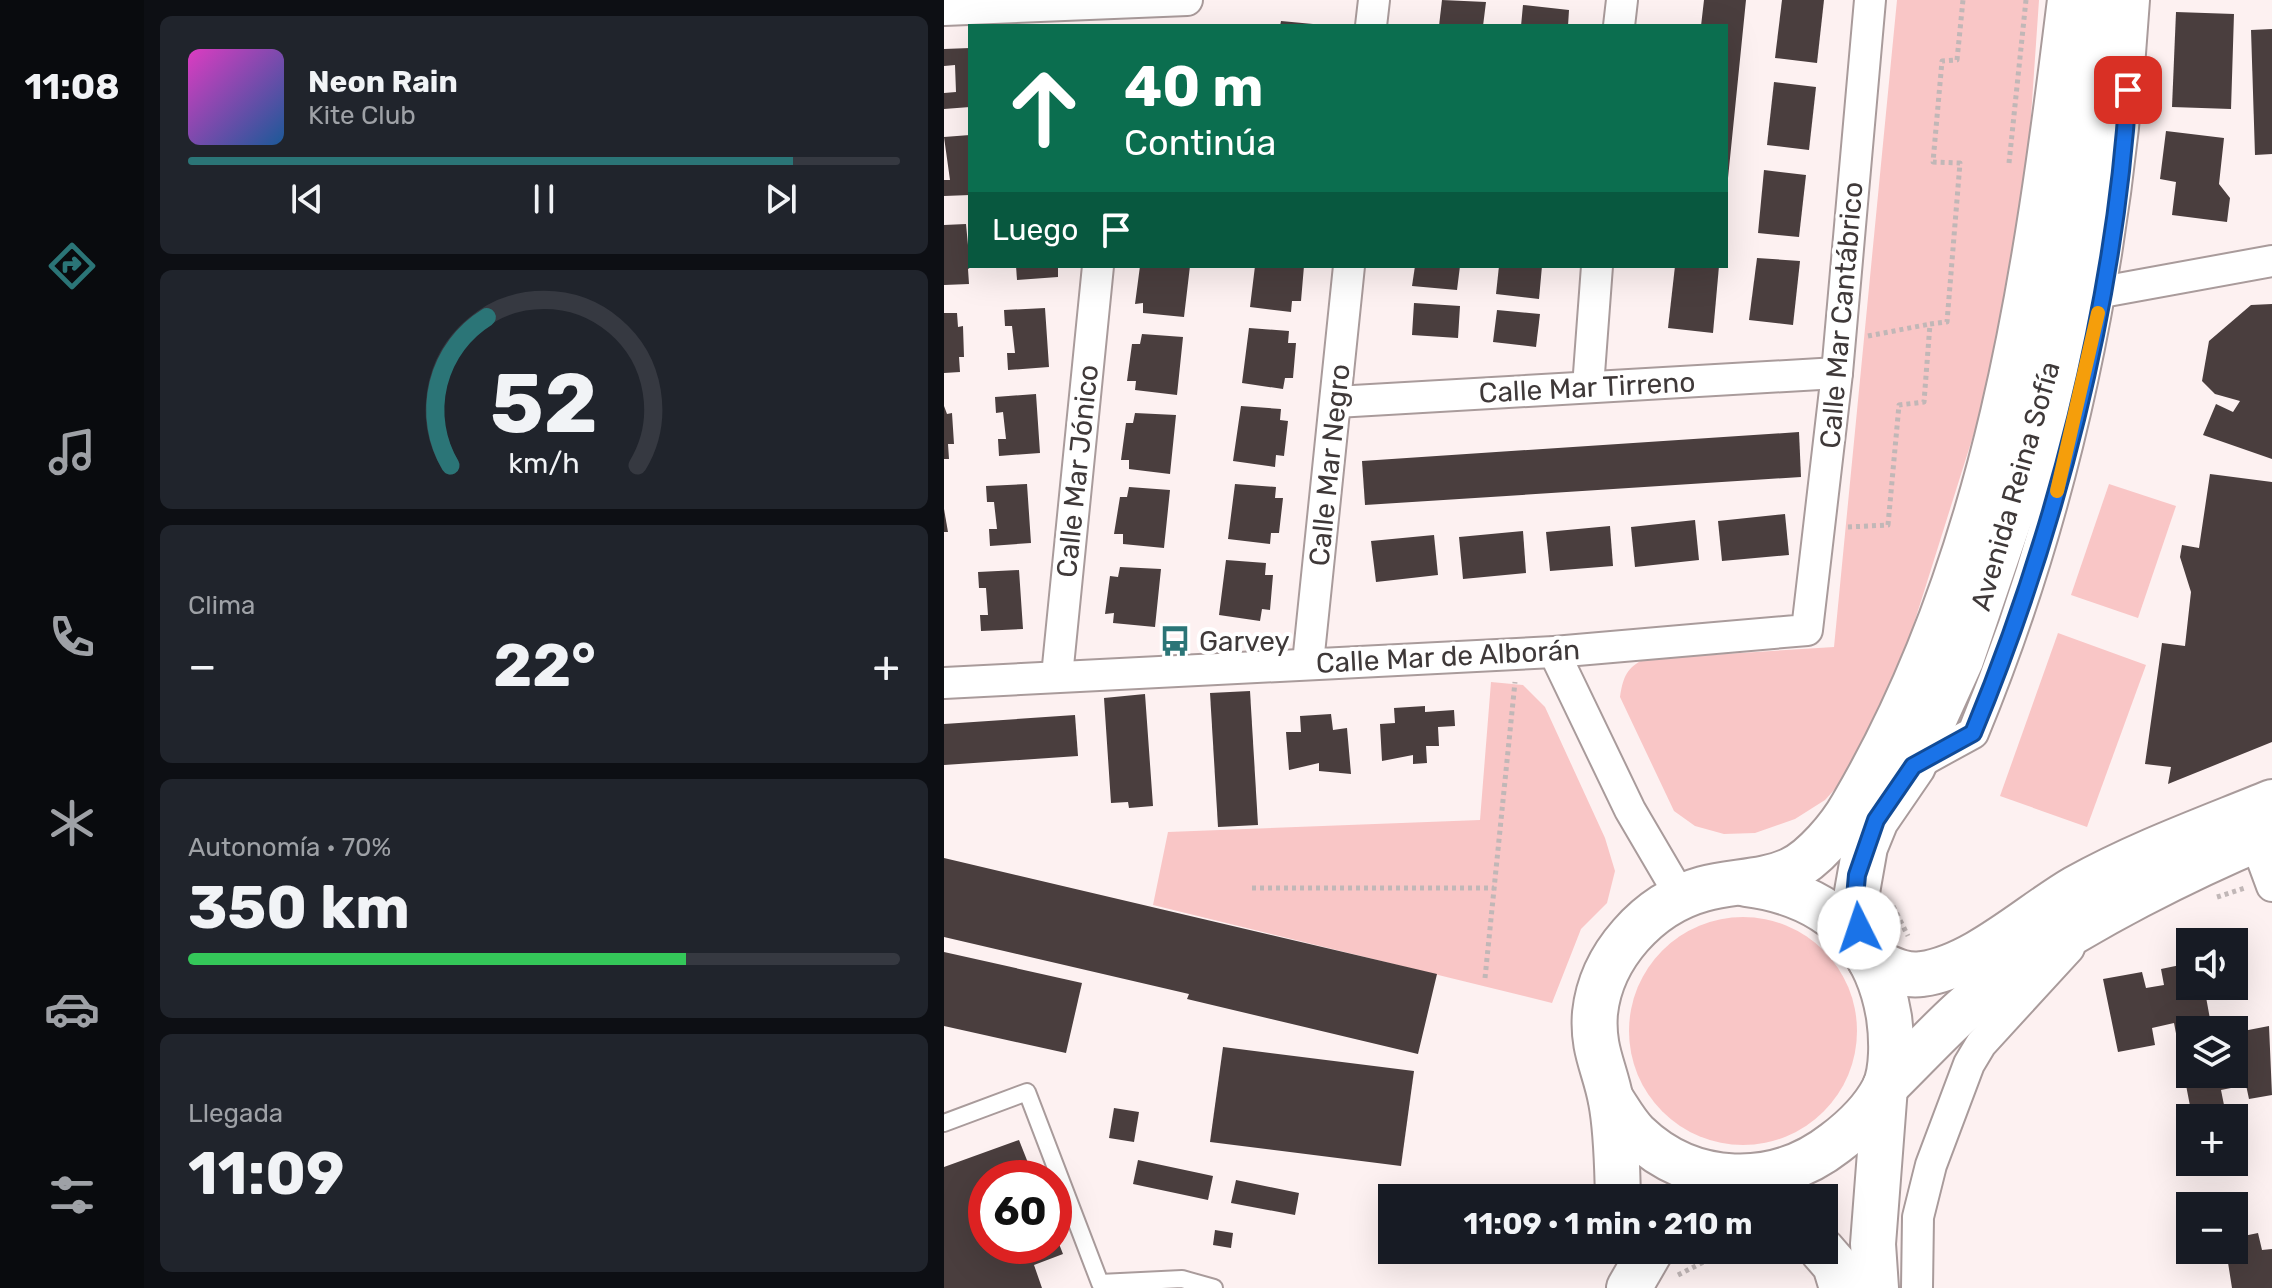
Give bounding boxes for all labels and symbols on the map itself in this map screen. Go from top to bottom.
pin [2094,56,2162,124]
street label: Calle Mar Cantábrico [1813,180,1870,450]
street label: Avenida Reina Sofía [1964,358,2067,615]
street label: Calle Mar Negro [1302,362,1357,568]
street label: Calle Mar Jónico [1050,363,1105,579]
street label: Calle Mar Tirreno [1478,365,1696,410]
bus stop icon: Garvey [1158,624,1192,658]
place label: Garvey [1199,625,1290,658]
street label: Calle Mar de Alborán [1315,633,1581,680]
position arrow [1817,886,1901,970]
speed limit sign: 60 [968,1160,1072,1264]

